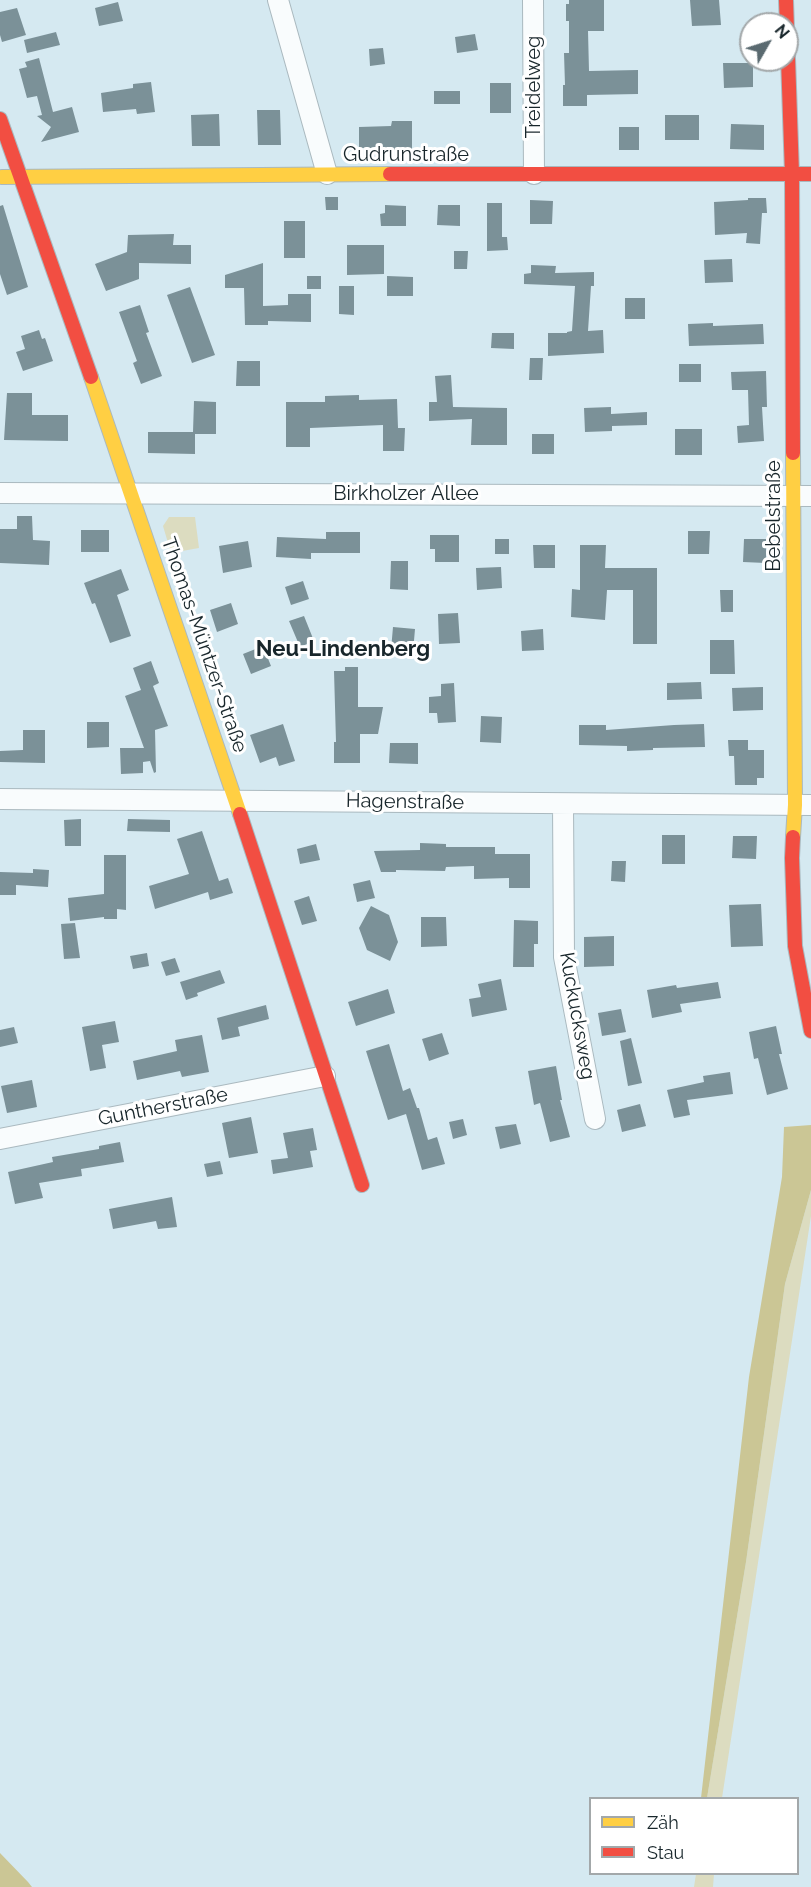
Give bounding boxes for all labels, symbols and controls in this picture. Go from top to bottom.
north arrow [739,12,799,72]
text: N [771,21,793,42]
street label: Treidelweg [522,36,546,138]
street label: Gudrunstraße [343,143,469,167]
street label: Bebelstraße [762,460,786,572]
street label: Birkholzer Allee [333,482,479,506]
street label: Thomas-Müntzer-Straße [156,534,252,756]
district label: Neu-Lindenberg [256,636,430,662]
street label: Hagenstraße [346,789,464,815]
street label: Kuckucksweg [554,950,600,1082]
street label: Guntherstraße [96,1083,230,1131]
legend [589,1797,799,1875]
text: Zäh [647,1812,679,1833]
text: Stau [647,1842,684,1863]

